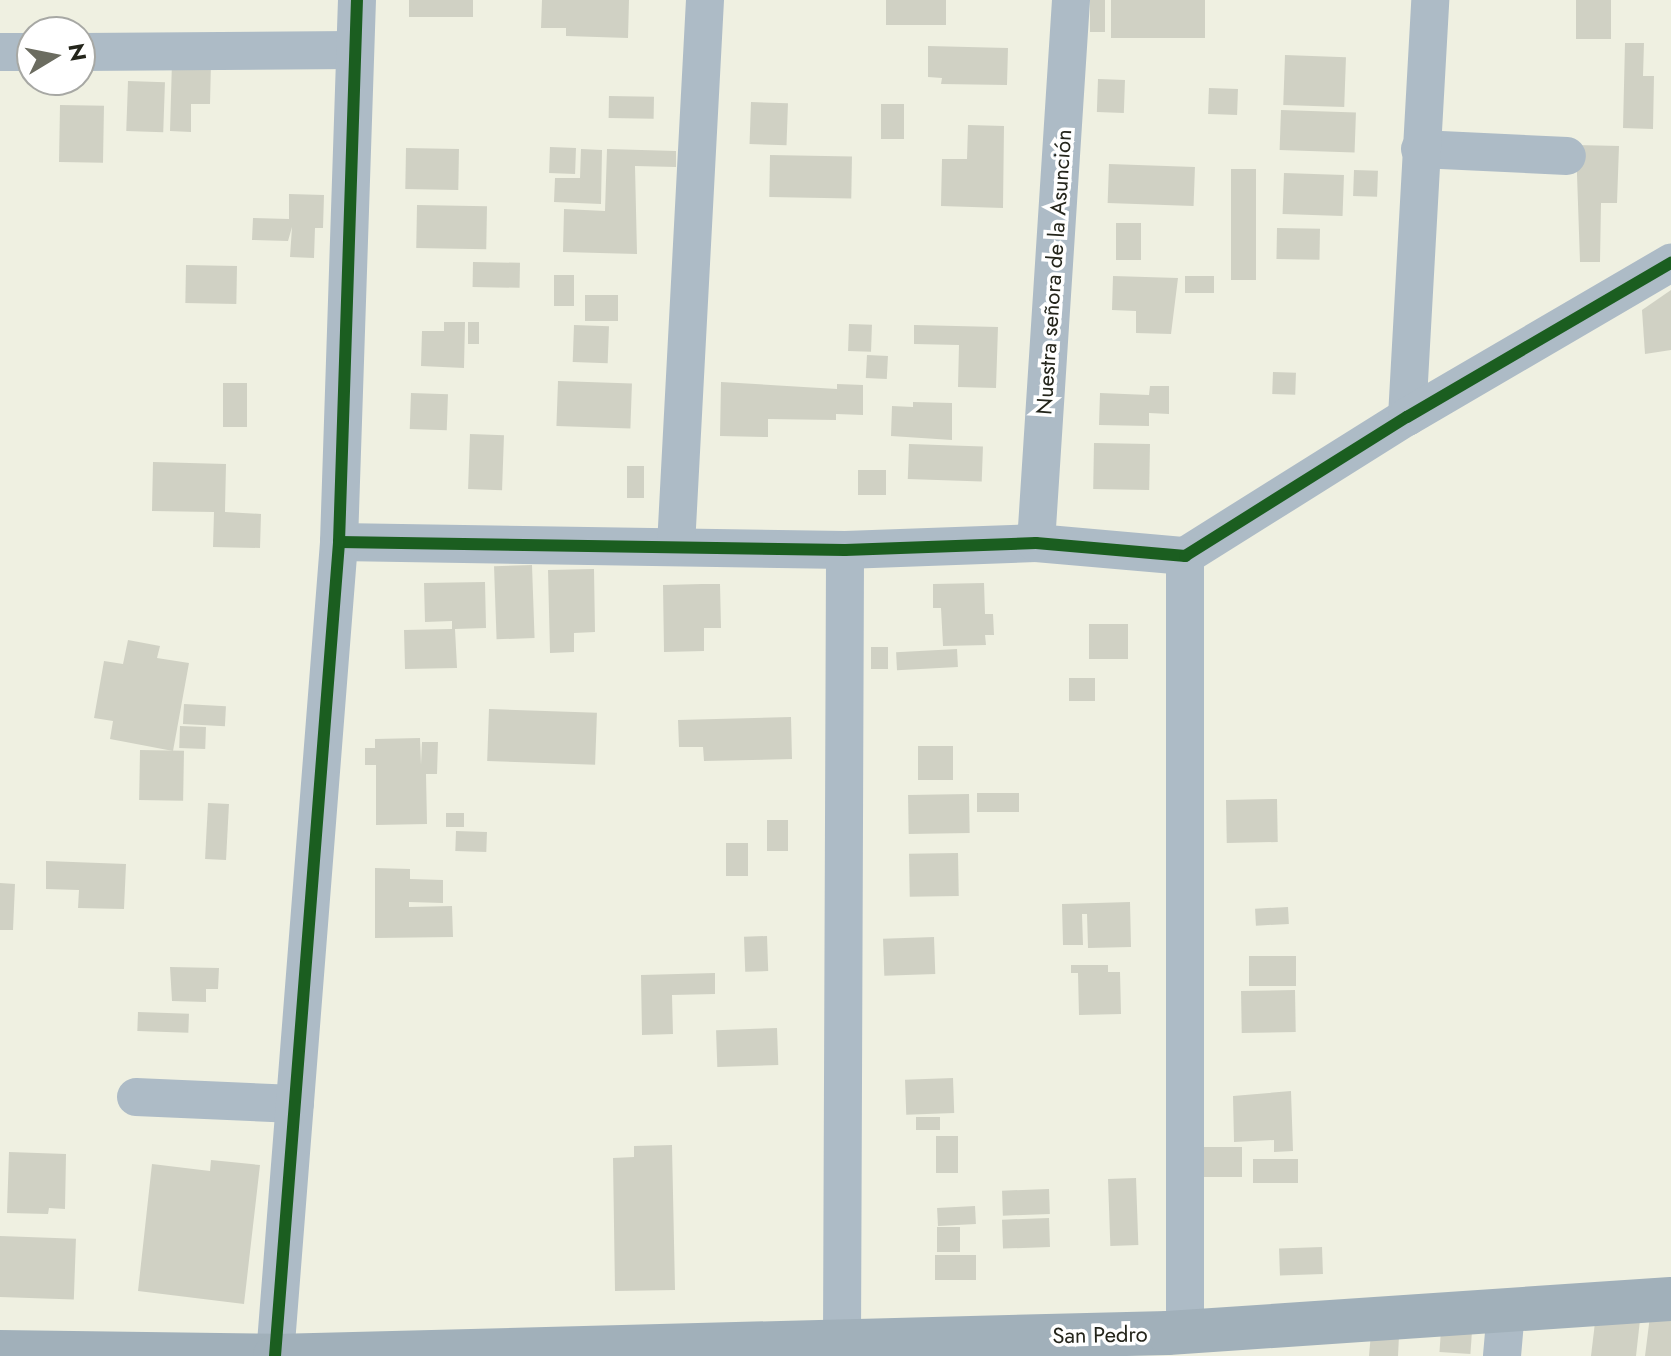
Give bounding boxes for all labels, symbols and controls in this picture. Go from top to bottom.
north arrow [16,16,96,96]
text: N [60,41,95,64]
street label: Nuestra señora de la Asunción [1031,128,1077,416]
street label: San Pedro [1052,1321,1148,1349]

